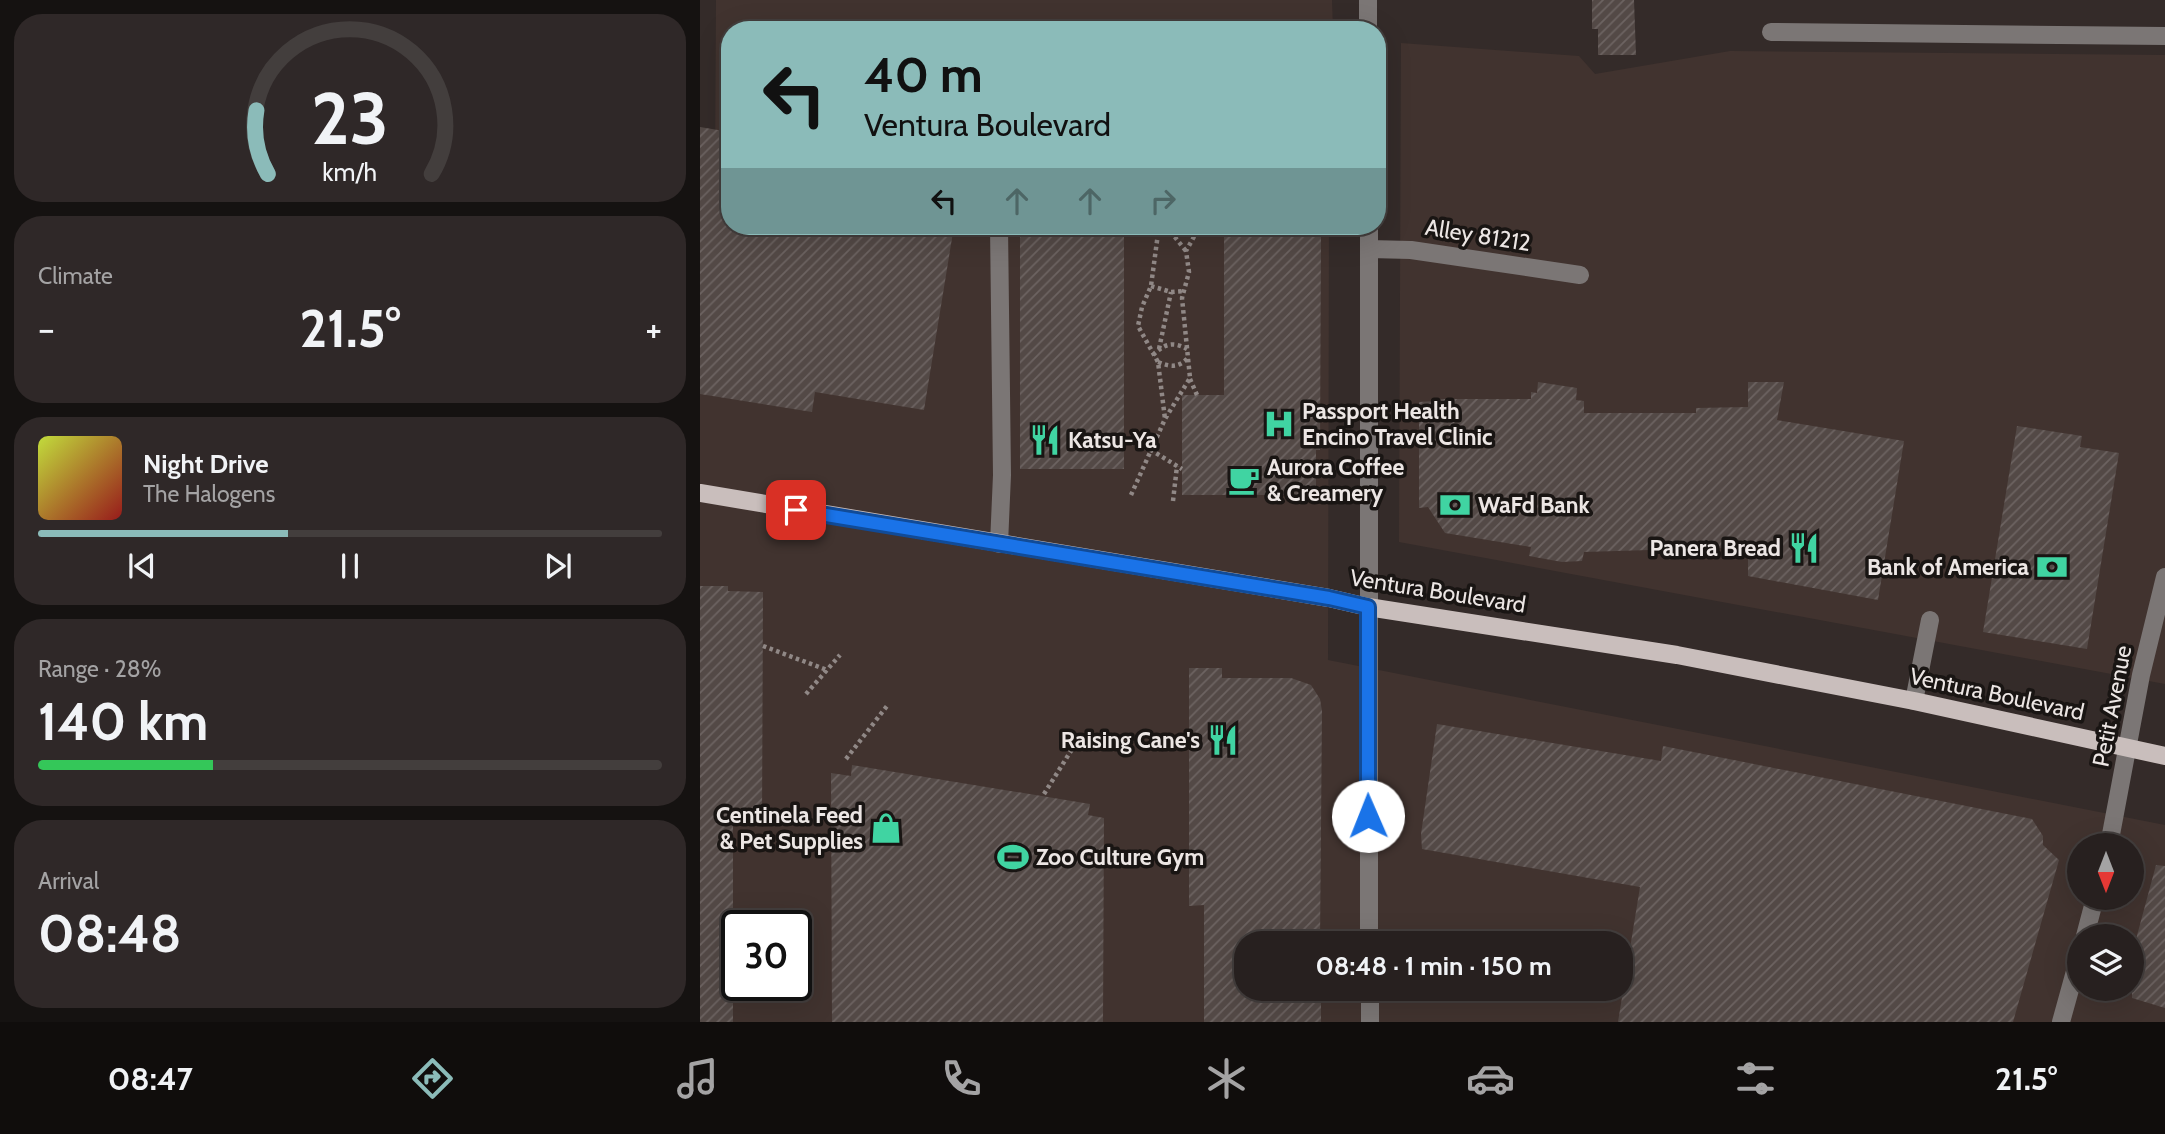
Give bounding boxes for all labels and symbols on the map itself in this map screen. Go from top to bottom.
street label: Alley 81212 [1423,213,1533,257]
place label: Passport Health Encino Travel Clinic [1302,397,1492,451]
hospital icon: Passport Health Encino Travel Clinic [1262,407,1296,441]
restaurant icon: Katsu-Ya [1028,423,1062,457]
place label: Katsu-Ya [1068,426,1157,454]
place label: Aurora Coffee & Creamery [1267,453,1404,507]
cafe icon: Aurora Coffee & Creamery [1227,463,1261,497]
pin [766,480,826,540]
bank icon: WaFd Bank [1438,488,1472,522]
place label: WaFd Bank [1478,491,1591,519]
restaurant icon: Panera Bread [1787,531,1821,565]
place label: Panera Bread [1649,534,1781,562]
bank icon: Bank of America [2035,550,2069,584]
place label: Bank of America [1867,553,2030,581]
street label: Ventura Boulevard [1348,563,1528,619]
street label: Petit Avenue [2087,643,2138,769]
street label: Ventura Boulevard [1907,662,2087,726]
restaurant icon: Raising Cane's [1206,723,1240,757]
place label: Raising Cane's [1061,726,1200,754]
position arrow [1331,779,1405,853]
place label: Centinela Feed & Pet Supplies [716,801,863,855]
shop icon: Centinela Feed & Pet Supplies [869,811,903,845]
north arrow [2067,833,2144,910]
sports icon: Zoo Culture Gym [996,840,1030,874]
place label: Zoo Culture Gym [1036,843,1204,871]
speed limit sign: 30 [721,910,812,1001]

